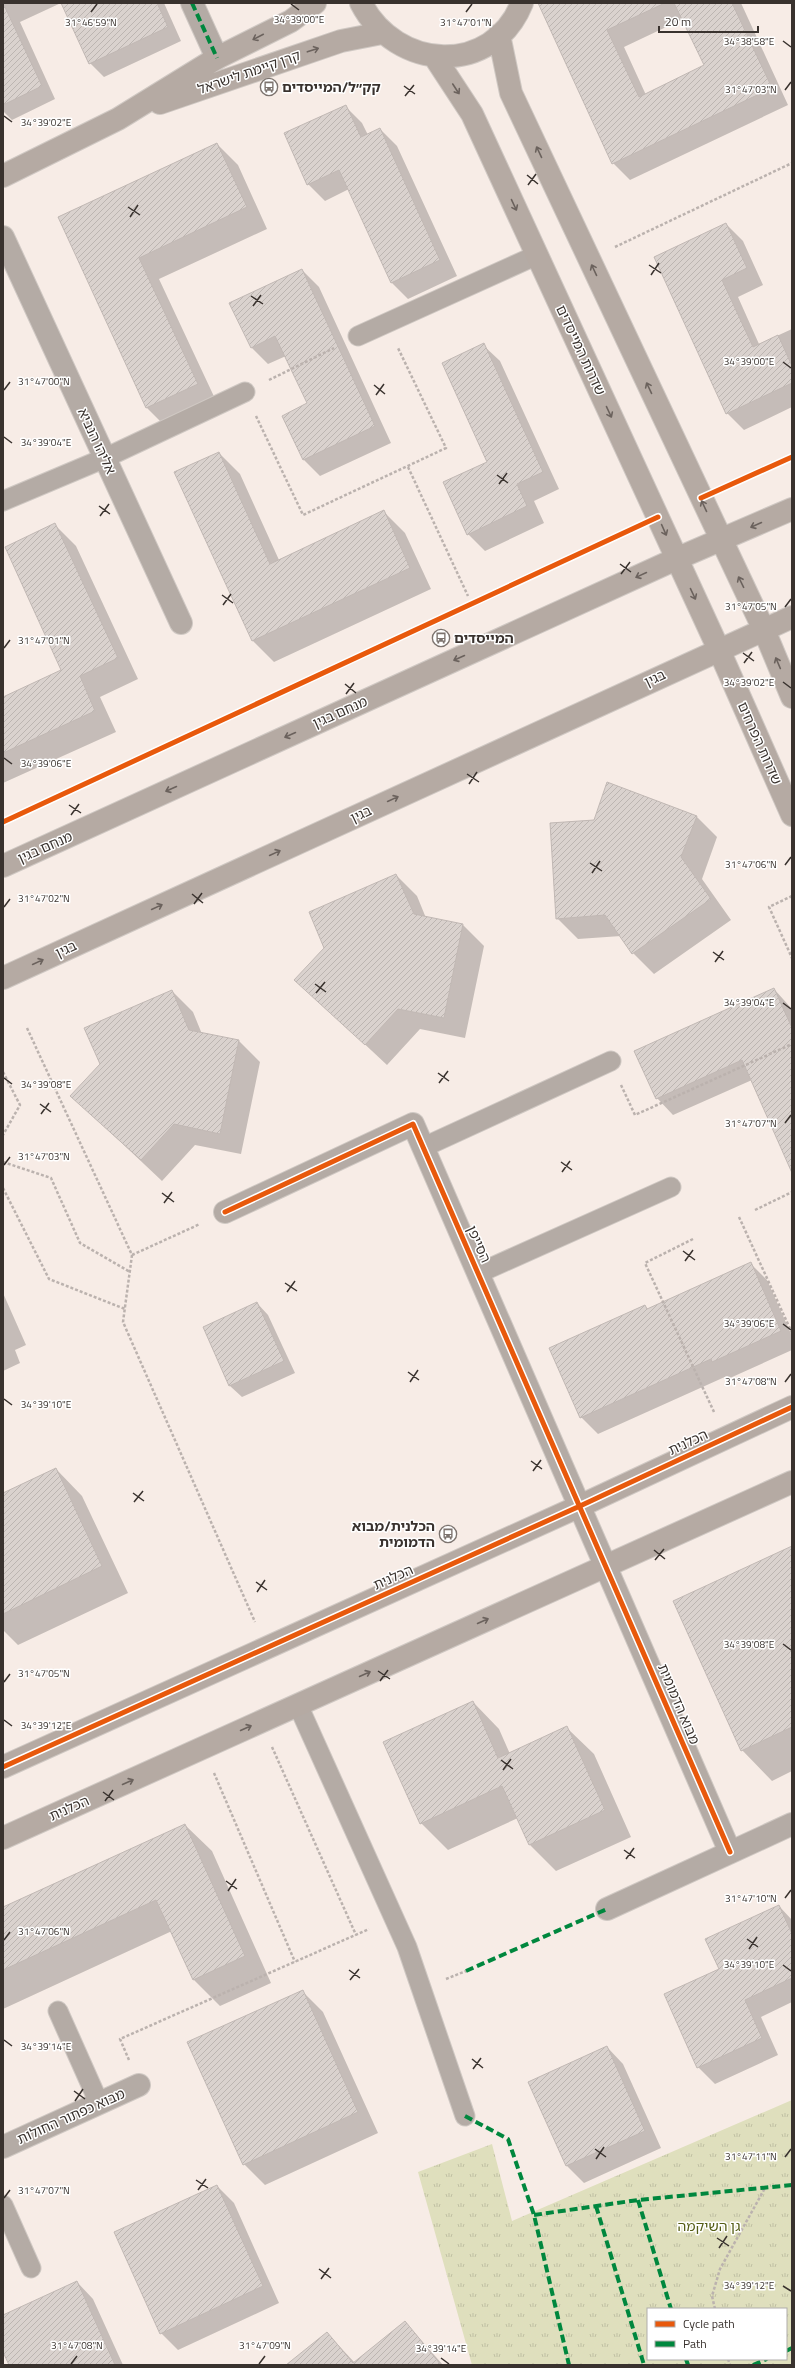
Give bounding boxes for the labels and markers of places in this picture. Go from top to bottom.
place label: קק״ל/המייסדים [282,76,381,97]
bus stop icon: קק״ל/המייסדים [259,77,279,97]
place label: המייסדים [454,627,514,648]
bus stop icon: המייסדים [431,628,451,648]
place label: הכלנית/מבוא הדמומית [352,1515,435,1552]
bus stop icon: הכלנית/מבוא הדמומית [438,1524,458,1544]

